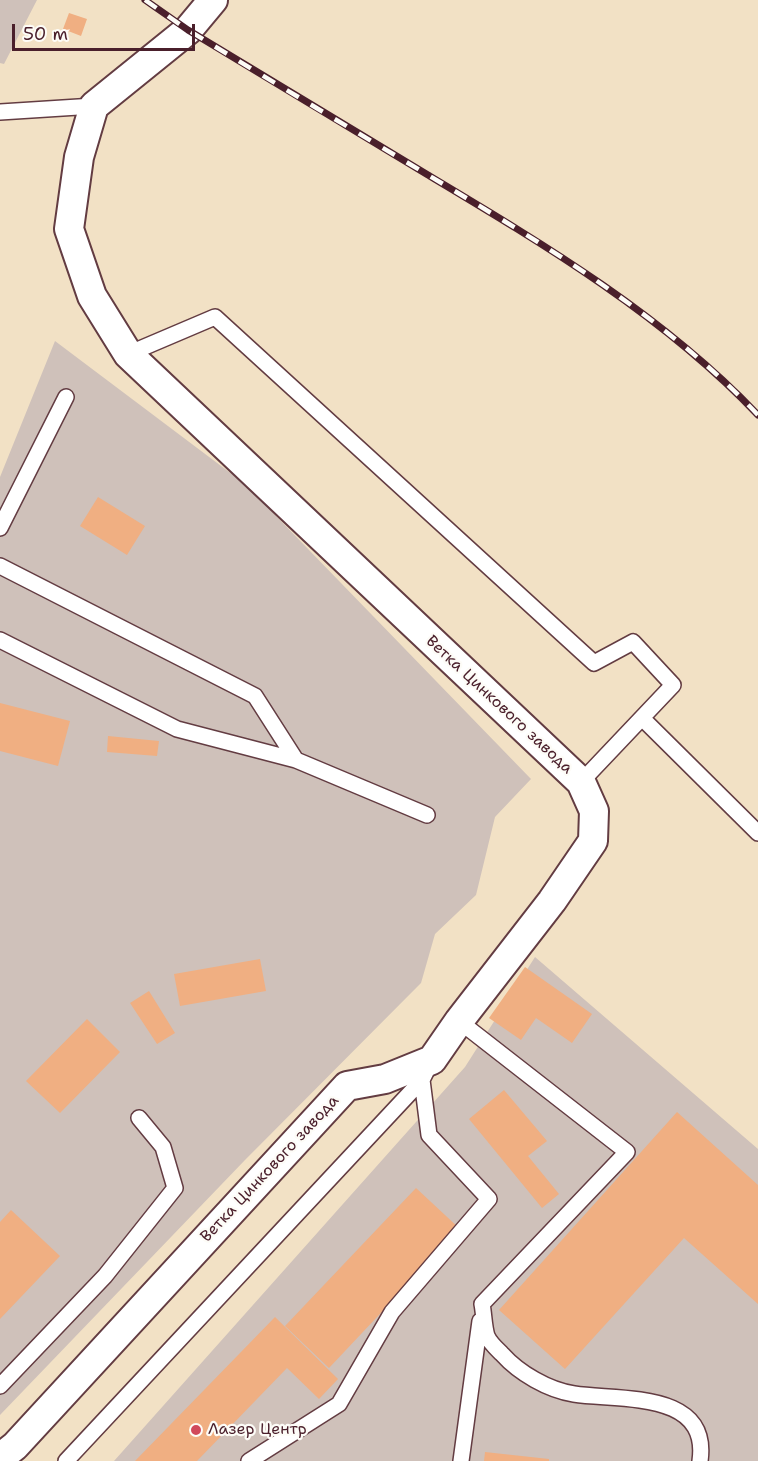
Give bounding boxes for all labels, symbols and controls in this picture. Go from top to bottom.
scale bar [15,12,198,50]
text: 50 m [23,22,68,46]
street label: Ветка Цинкового завода [422,632,576,778]
street label: Ветка Цинкового завода [197,1092,343,1246]
place label: Лазер Центр [208,1420,307,1440]
marker: Лазер Центр [189,1423,203,1437]

